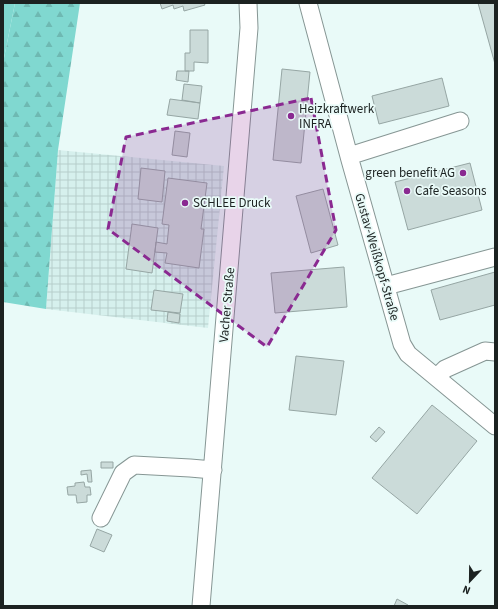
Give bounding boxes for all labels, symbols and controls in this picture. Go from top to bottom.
place label: Heizkraftwerk INFRA [299,100,375,133]
marker: Heizkraftwerk INFRA [286,111,296,121]
place label: green benefit AG [365,164,455,182]
marker: green benefit AG [458,168,468,178]
place label: Cafe Seasons [415,182,487,200]
marker: Cafe Seasons [402,186,412,196]
street label: Gustav-Weißkopf-Straße [350,191,404,323]
place label: SCHLEE Druck [193,194,271,212]
marker: SCHLEE Druck [180,198,190,208]
street label: Vacher Straße [215,267,239,343]
north arrow [450,561,490,601]
text: N [460,581,473,598]

